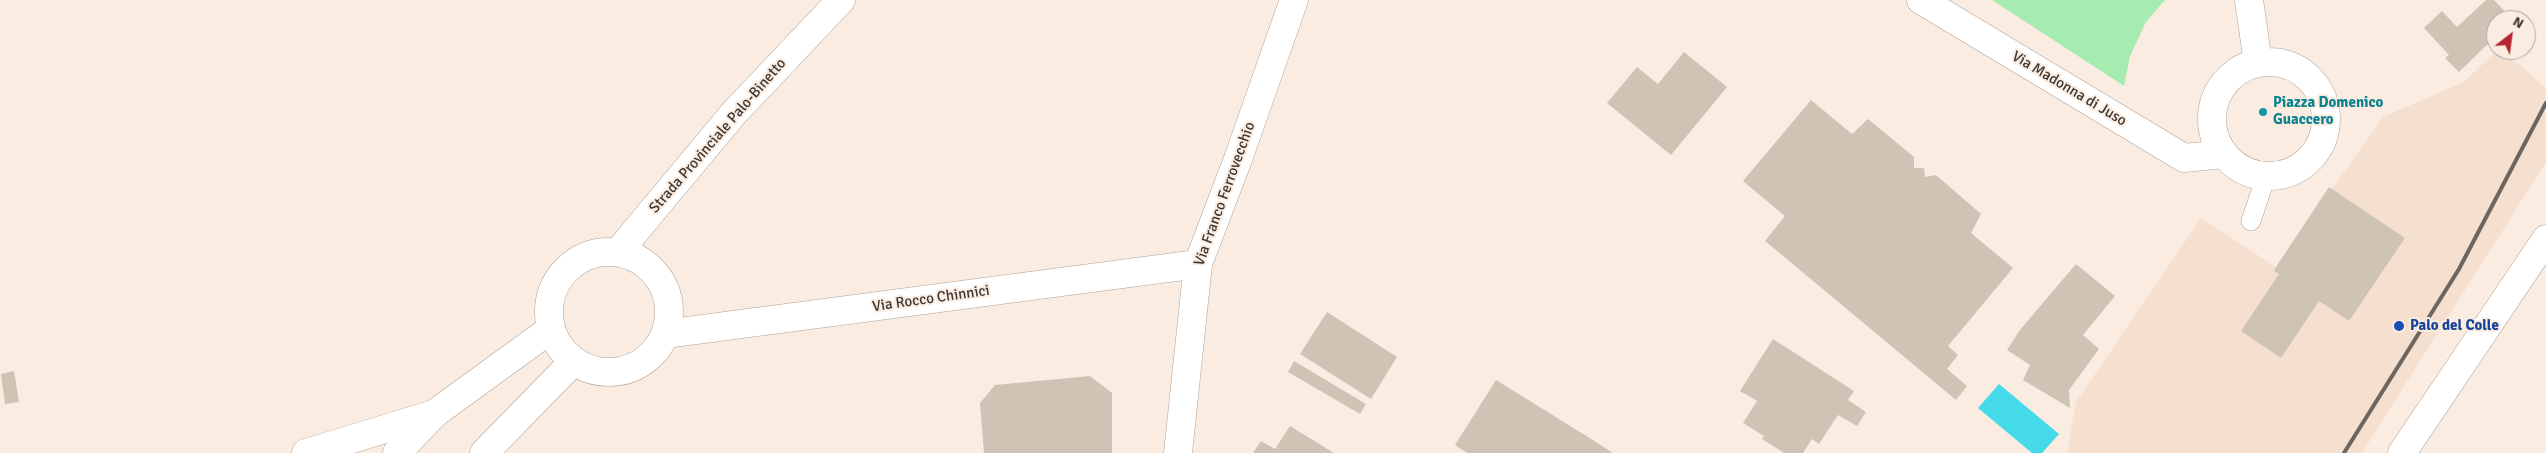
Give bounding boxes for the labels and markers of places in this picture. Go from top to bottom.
place label: Piazza Domenico Guaccero [2273,94,2383,129]
marker: Piazza Domenico Guaccero [2257,106,2269,118]
place label: Palo del Colle [2410,317,2499,335]
marker: Palo del Colle [2392,319,2406,333]

